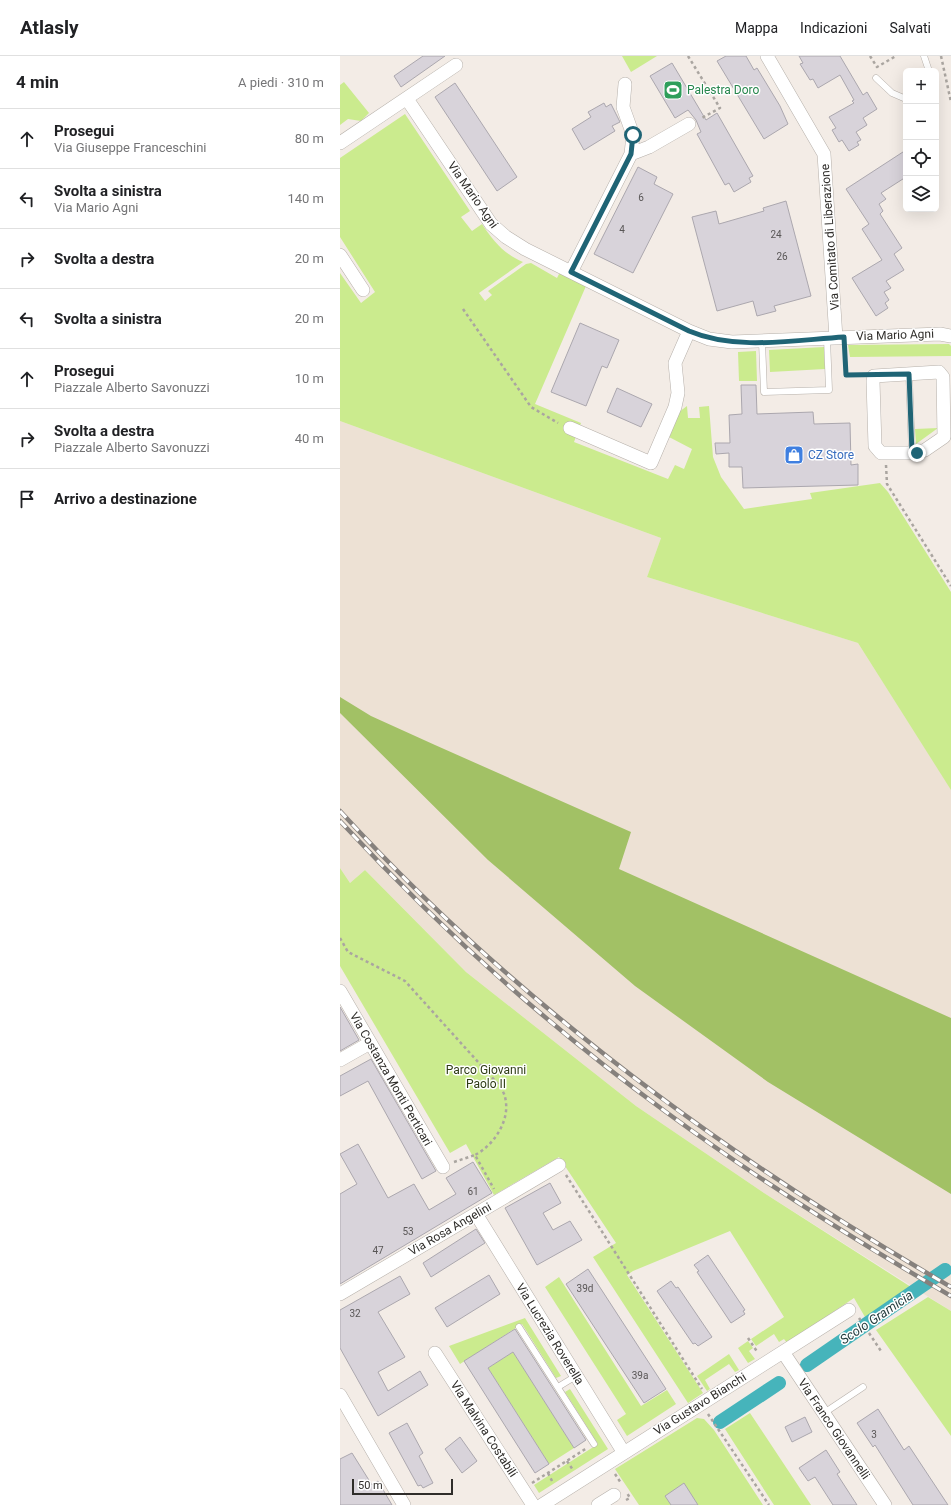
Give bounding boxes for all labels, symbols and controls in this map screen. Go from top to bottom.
text: Atlasly [20,16,79,39]
text: Mappa [735,20,778,36]
text: Indicazioni [800,20,867,36]
text: Salvati [889,20,931,36]
map controls [903,68,939,212]
button: + [903,68,939,104]
text: 4 min [16,72,59,92]
text: A piedi · 310 m [238,75,324,90]
sports icon: Palestra Doro [662,79,684,101]
place label: Palestra Doro [687,83,759,97]
button: − [903,104,939,140]
text: Prosegui [54,122,114,140]
route start [624,126,642,144]
icon: ahead [16,128,38,150]
text: 80 m [295,131,324,146]
text: Via Giuseppe Franceschini [54,140,207,155]
button: locate [903,140,939,176]
street label: Via Mario Agni [445,159,501,231]
street label: Via Comitato di Liberazione [818,163,842,311]
button: layers [903,176,939,212]
text: Svolta a sinistra [54,182,162,200]
icon: left [16,188,38,210]
text: 140 m [287,191,324,206]
house number: 6 [638,192,644,203]
text: Via Mario Agni [54,200,138,215]
house number: 4 [619,224,625,235]
house number: 24 [770,229,782,240]
icon: right [16,248,38,270]
text: Svolta a destra [54,250,154,268]
text: 20 m [295,251,324,266]
house number: 26 [776,251,788,262]
icon: left [16,308,38,330]
text: Svolta a sinistra [54,310,162,328]
text: 20 m [295,311,324,326]
street label: Via Mario Agni [856,327,934,343]
text: Prosegui [54,362,114,380]
icon: ahead [16,368,38,390]
text: 10 m [295,371,324,386]
text: Piazzale Alberto Savonuzzi [54,380,210,395]
text: Svolta a destra [54,422,154,440]
icon: right [16,428,38,450]
text: 40 m [295,431,324,446]
text: Piazzale Alberto Savonuzzi [54,440,210,455]
shop icon: CZ Store [783,444,805,466]
route end [908,444,926,462]
place label: CZ Store [808,448,854,462]
icon: arrive [16,488,38,510]
text: Arrivo a destinazione [54,490,197,508]
street label: Via Costanza Monti Perticari [347,1010,435,1148]
park label: Parco Giovanni Paolo II [446,1063,526,1091]
house number: 61 [467,1186,479,1197]
street label: Via Rosa Angelini [406,1200,494,1258]
house number: 53 [402,1226,414,1237]
house number: 47 [372,1245,384,1256]
street label: Via Lucrezia Roverella [513,1281,587,1387]
house number: 39d [577,1283,593,1294]
water label: Scolo Gramicia [837,1287,916,1347]
house number: 32 [349,1308,361,1319]
house number: 39a [632,1370,648,1381]
street label: Via Gustavo Bianchi [651,1370,749,1438]
street label: Via Franco Giovannelli [795,1376,873,1482]
street label: Via Malvina Costabili [448,1378,520,1480]
house number: 3 [871,1429,877,1440]
scale bar [352,1477,453,1496]
text: 50 m [358,1479,383,1492]

